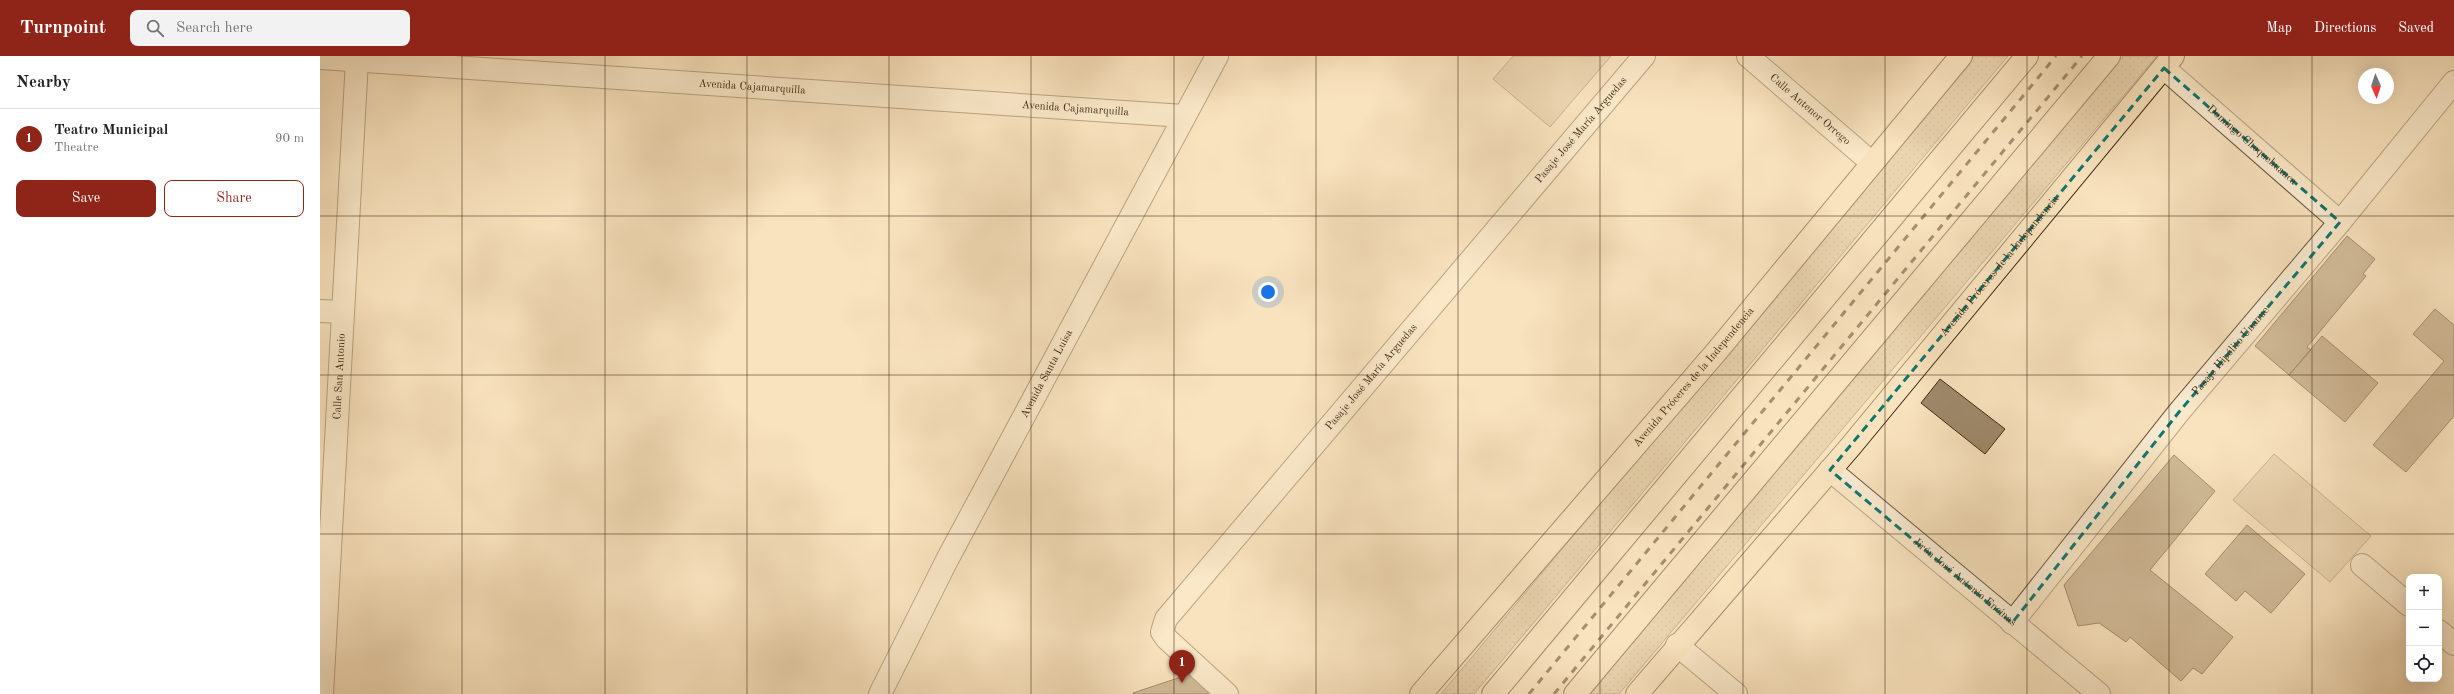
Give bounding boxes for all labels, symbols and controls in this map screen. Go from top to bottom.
search box [130,10,410,46]
icon: search [144,17,166,39]
text: Turnpoint [20,19,106,38]
text: Search here [176,21,253,36]
text: Map [2266,21,2292,35]
text: Directions [2314,21,2376,35]
text: Saved [2398,21,2434,35]
north arrow [2358,68,2394,104]
street label: Calle Antenor Orrego [1768,72,1852,147]
text: Nearby [16,74,71,91]
street label: Pasaje José María Arguedas [1533,75,1629,185]
street label: Avenida Cajamarquilla [698,78,807,96]
street label: Avenida Cajamarquilla [1021,100,1130,118]
street label: Domingo Choquehuanca [2205,103,2299,187]
text: Teatro Municipal [54,123,168,138]
text: 1 [25,132,33,145]
text: 90 m [275,132,304,145]
text: Theatre [54,141,99,154]
button: Save [16,180,156,217]
button: Share [164,180,304,217]
street label: Avenida Próceres de la Independencia [1938,193,2061,339]
your location [1258,282,1278,302]
street label: Avenida Próceres de la Independencia [1631,305,1756,449]
street label: Pasaje Hipólito Unanue [2190,305,2271,397]
street label: Pasaje José María Arguedas [1323,322,1420,432]
street label: Avenida Santa Luisa [1019,327,1075,420]
street label: Calle San Antonio [332,333,347,420]
street label: Jirón José Antonio Encinas [1911,536,2019,628]
map controls [2406,574,2442,682]
button: + [2406,574,2442,610]
button: − [2406,610,2442,646]
button: locate [2406,646,2442,682]
pin: 1 [1169,650,1195,683]

